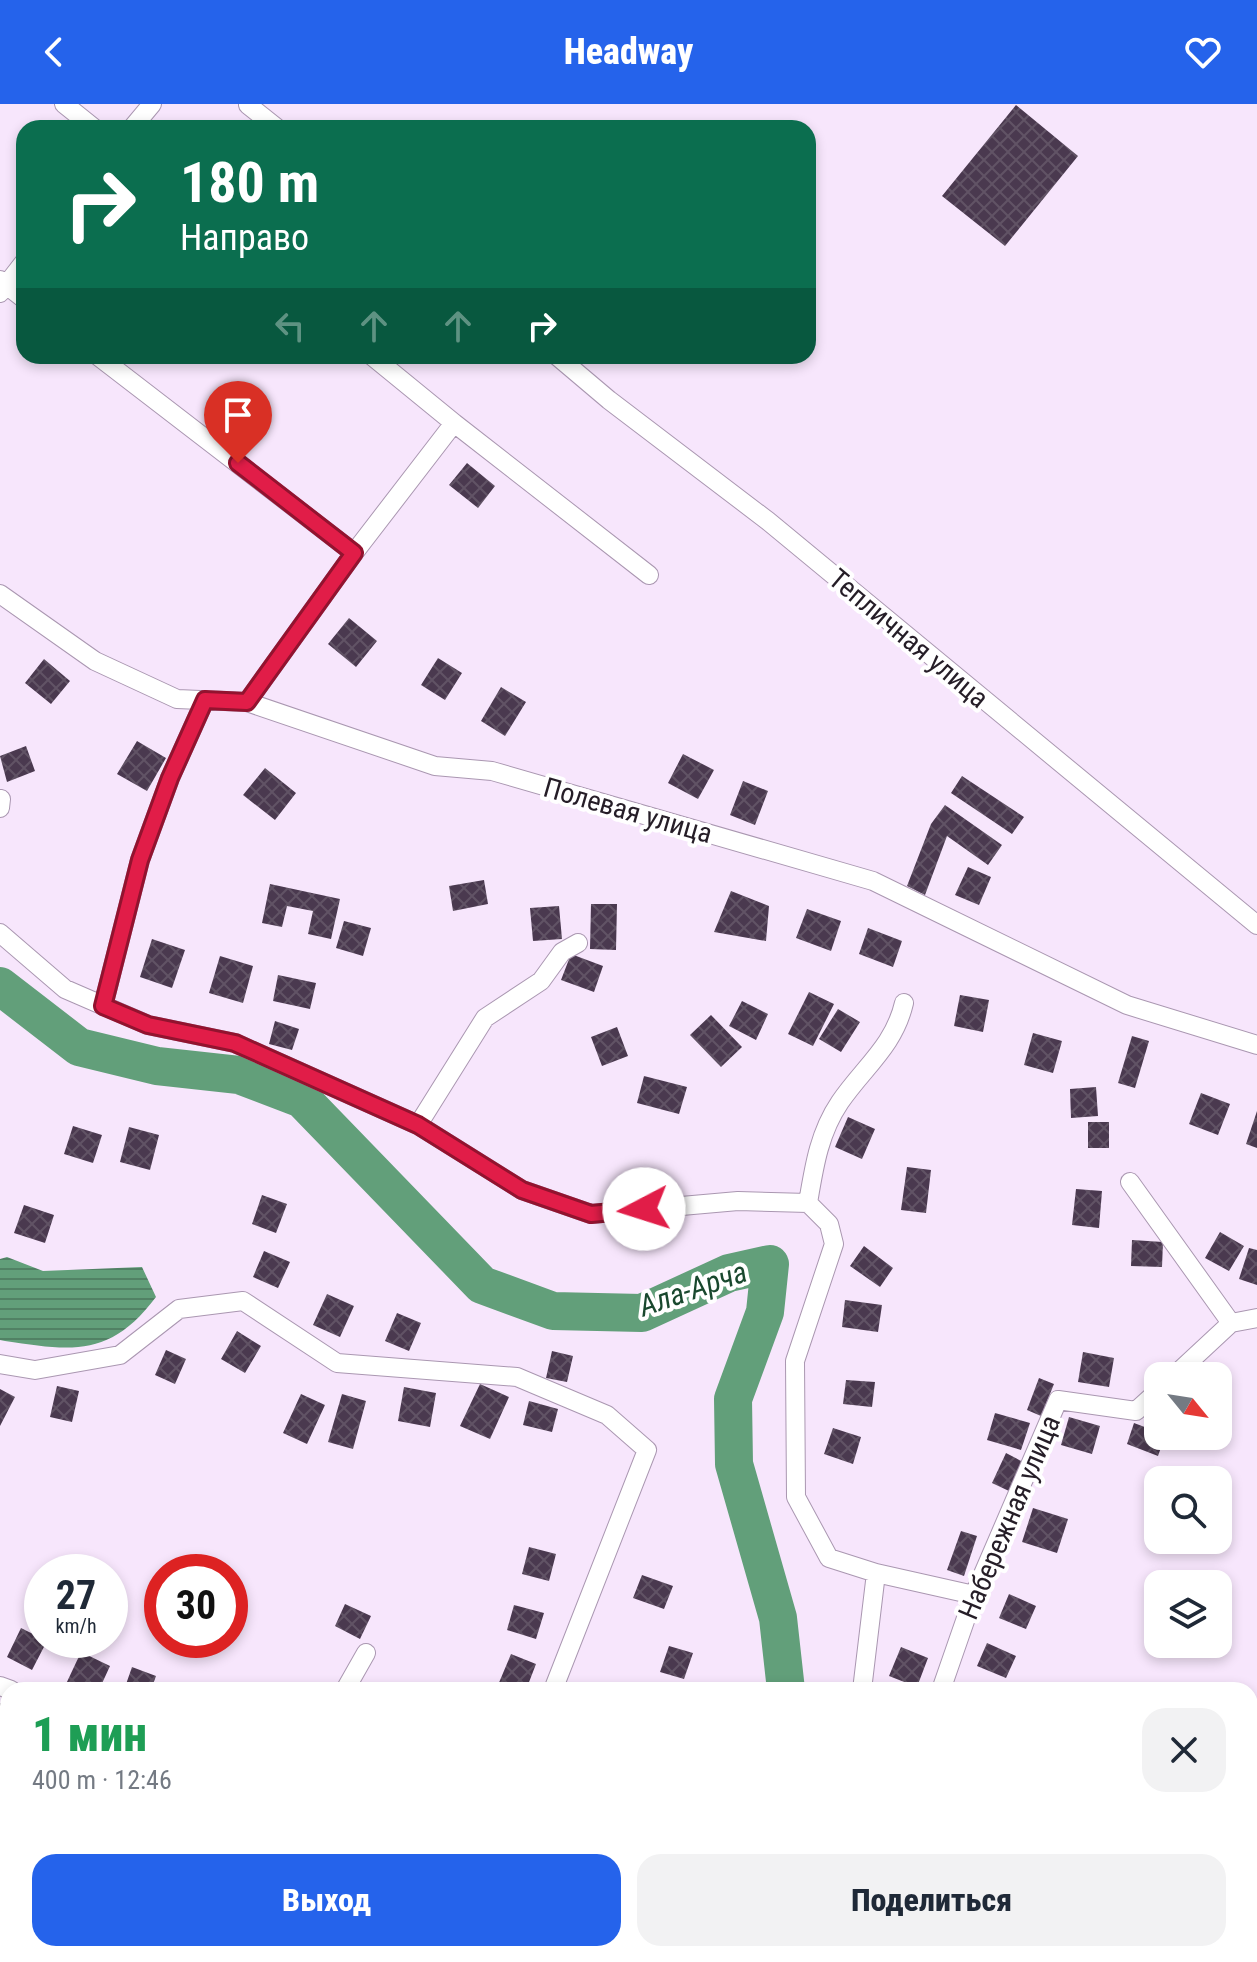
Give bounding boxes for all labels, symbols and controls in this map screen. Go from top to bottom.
icon: back [32,30,76,74]
icon: heart [1181,30,1225,74]
text: Headway [564,31,693,73]
text: 180 m [180,150,319,216]
icon: right [48,152,152,256]
text: Направо [180,217,309,259]
icon: left [268,304,312,348]
icon: ahead [352,304,396,348]
icon: ahead [436,304,480,348]
icon: right [520,304,564,348]
pin [204,381,272,463]
icon: arrive [216,393,260,437]
street label: Тепличная улица [822,562,995,715]
street label: Полевая улица [540,771,716,850]
position arrow [602,1167,686,1251]
water label: Ала-Арча [633,1254,752,1324]
north arrow [1144,1362,1232,1450]
map controls [1144,1362,1232,1658]
street label: Набережная улица [952,1410,1067,1624]
button: search [1144,1466,1232,1554]
speed limit sign: 30 [144,1554,248,1658]
button: layers [1144,1570,1232,1658]
text: 27 [56,1572,96,1619]
text: km/h [55,1614,97,1638]
text: 1 мин [32,1706,147,1763]
button: close [1142,1708,1226,1792]
text: 400 m · 12:46 [32,1765,172,1795]
button: Выход [32,1854,621,1946]
button: Поделиться [637,1854,1226,1946]

